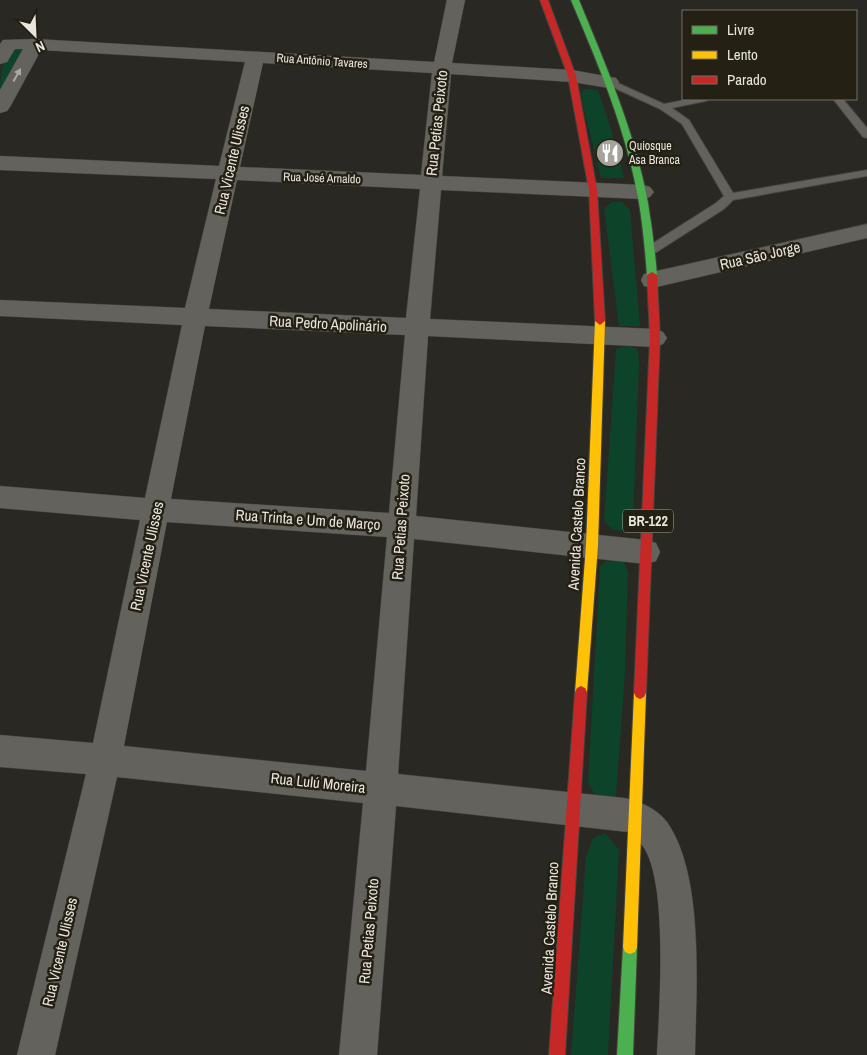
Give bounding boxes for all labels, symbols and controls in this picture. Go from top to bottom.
north arrow [10,10,60,60]
legend [682,10,857,100]
text: Livre [727,19,755,40]
text: N [33,37,48,57]
text: Lento [727,44,758,65]
street label: Rua Antônio Tavares [276,50,368,72]
one-way arrow [13,69,22,82]
street label: Rua Petias Peixoto [421,69,453,177]
text: Parado [727,69,767,90]
street label: Rua Vicente Ulisses [209,103,254,216]
restaurant icon: Quiosque Asa Branca [595,138,625,168]
place label: Quiosque Asa Branca [628,138,680,168]
street label: Rua José Arnaldo [283,169,361,187]
street label: Rua São Jorge [718,236,802,275]
street label: Rua Pedro Apolinário [269,310,387,337]
street label: Avenida Castelo Branco [562,457,590,592]
street label: Rua Petias Peixoto [386,473,415,581]
street label: Rua Vicente Ulisses [125,499,168,612]
street label: Rua Trinta e Um de Março [235,504,381,535]
road number: BR-122 [623,510,673,532]
street label: Rua Lulú Moreira [270,767,367,798]
street label: Avenida Castelo Branco [535,861,563,996]
street label: Rua Petias Peixoto [353,877,384,985]
street label: Rua Vicente Ulisses [37,895,82,1008]

